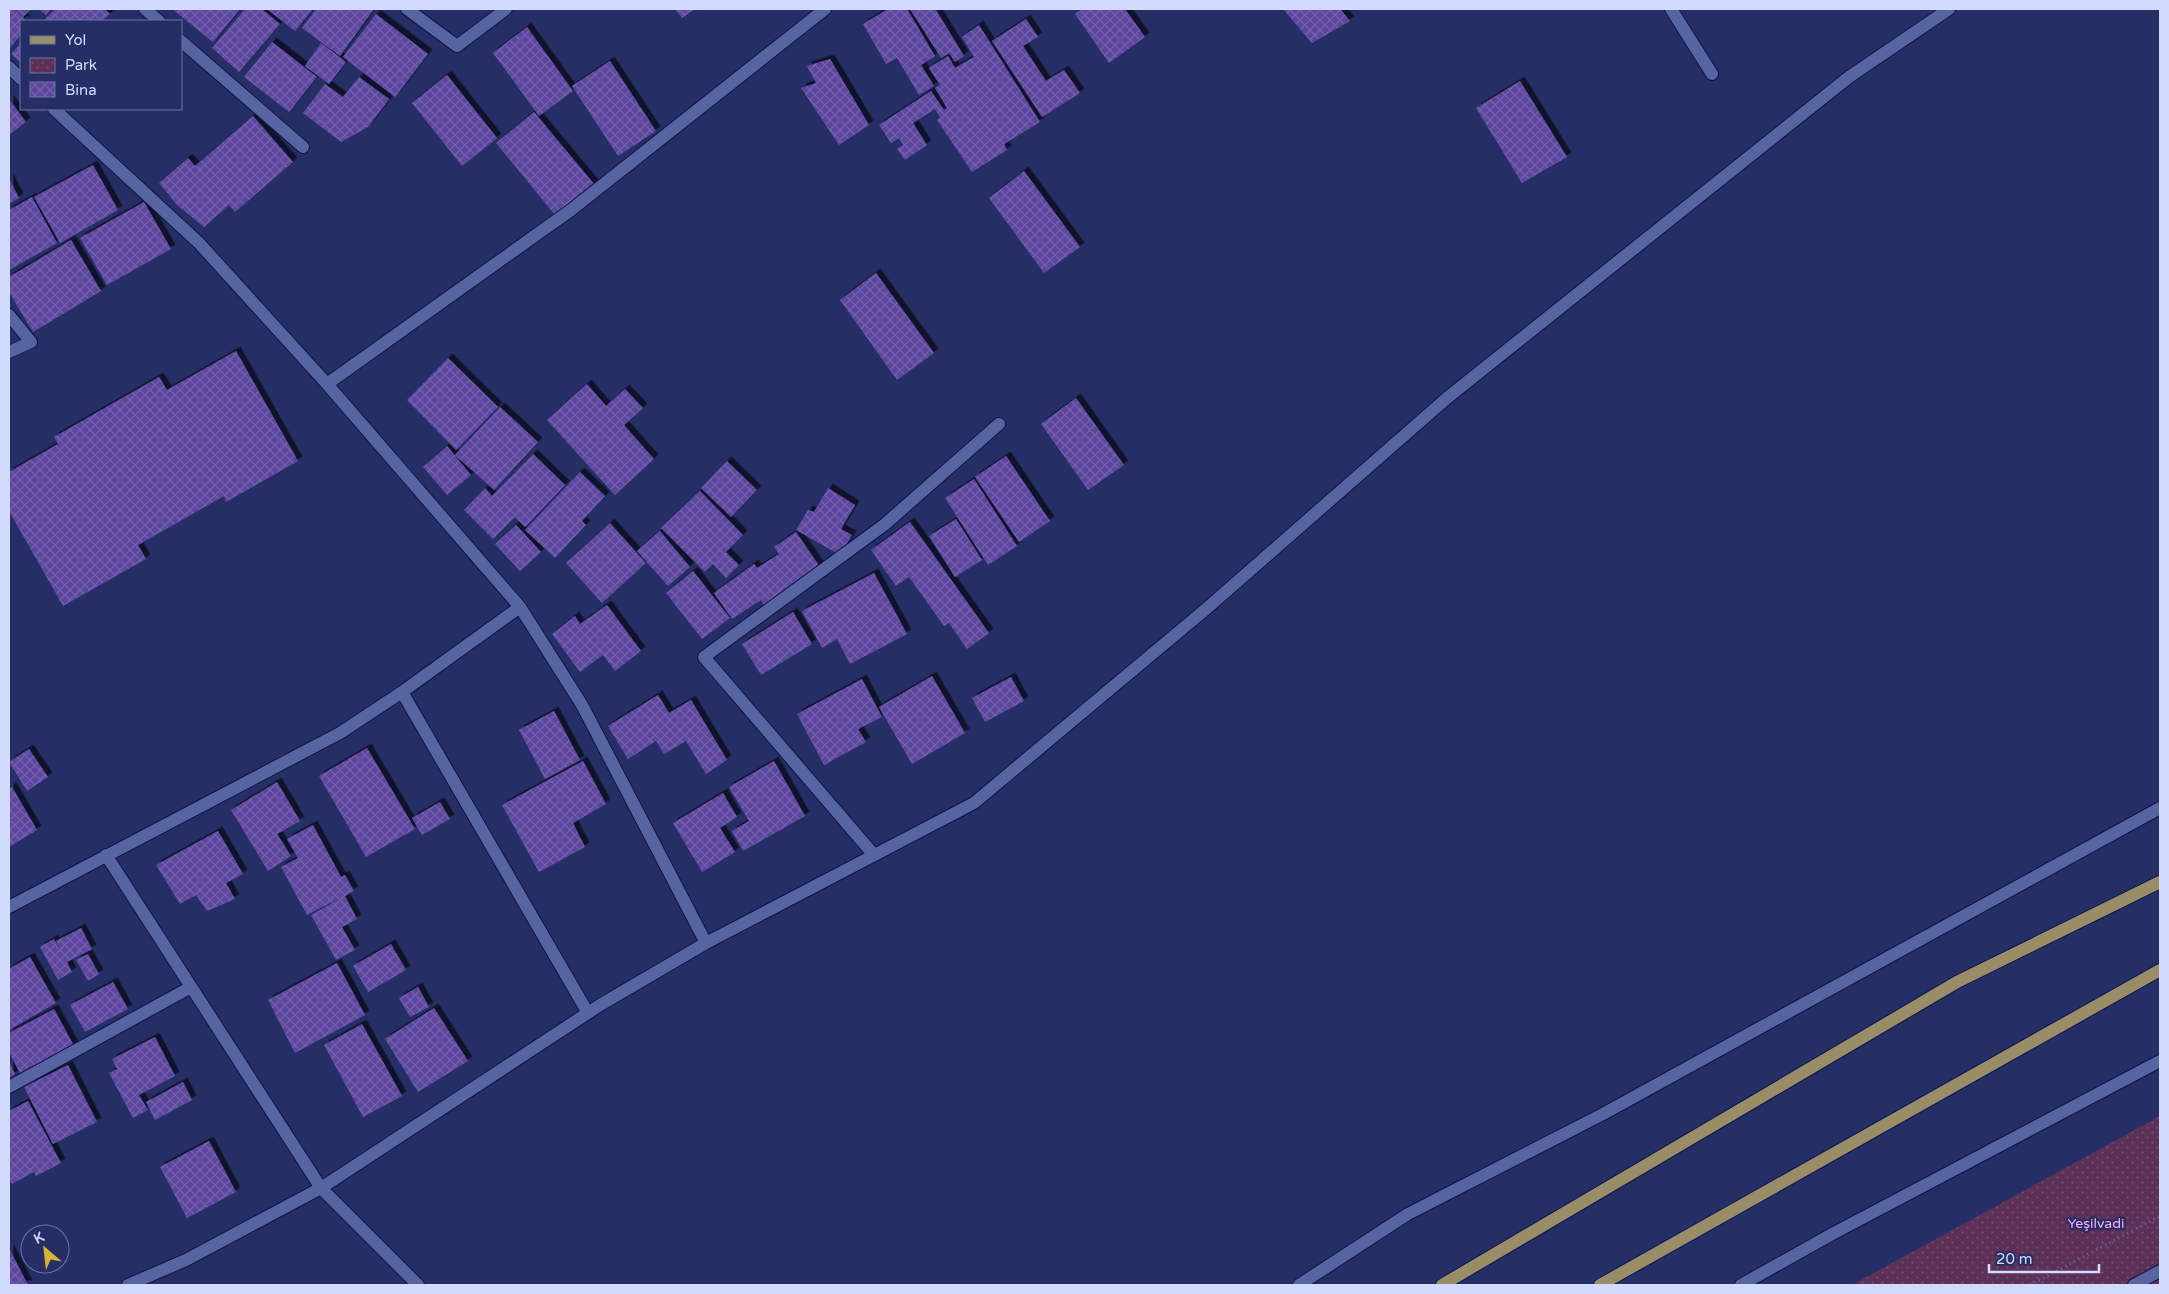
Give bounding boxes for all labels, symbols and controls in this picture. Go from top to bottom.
legend [20,20,182,110]
text: Yol [65,31,86,49]
text: Park [65,56,97,74]
text: Bina [65,81,97,99]
park label: Yeşilvadi [2067,1215,2125,1232]
north arrow [20,1224,70,1274]
text: K [31,1228,48,1248]
scale bar [1989,1242,2099,1274]
text: 20 m [1996,1250,2033,1268]

